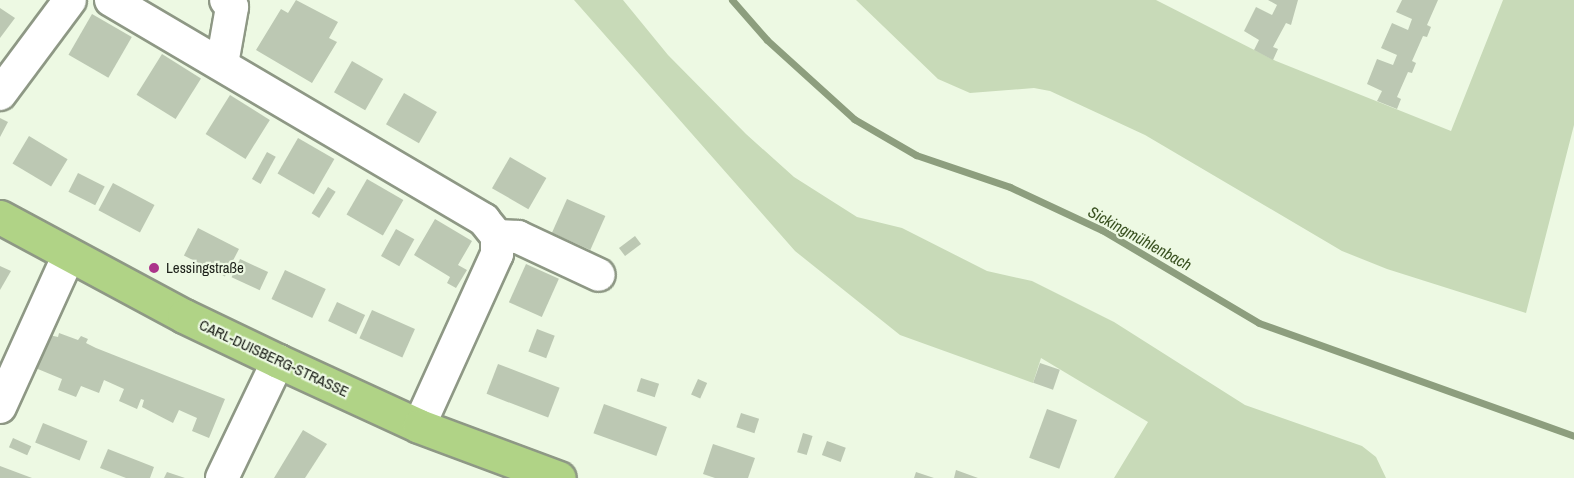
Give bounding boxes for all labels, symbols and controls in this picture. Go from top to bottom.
water label: Sickingmühlenbach [1085,202,1195,274]
place label: Lessingstraße [166,259,244,277]
marker: Lessingstraße [147,261,161,275]
street label: CARL-DUISBERG-STRASSE [196,315,352,401]

